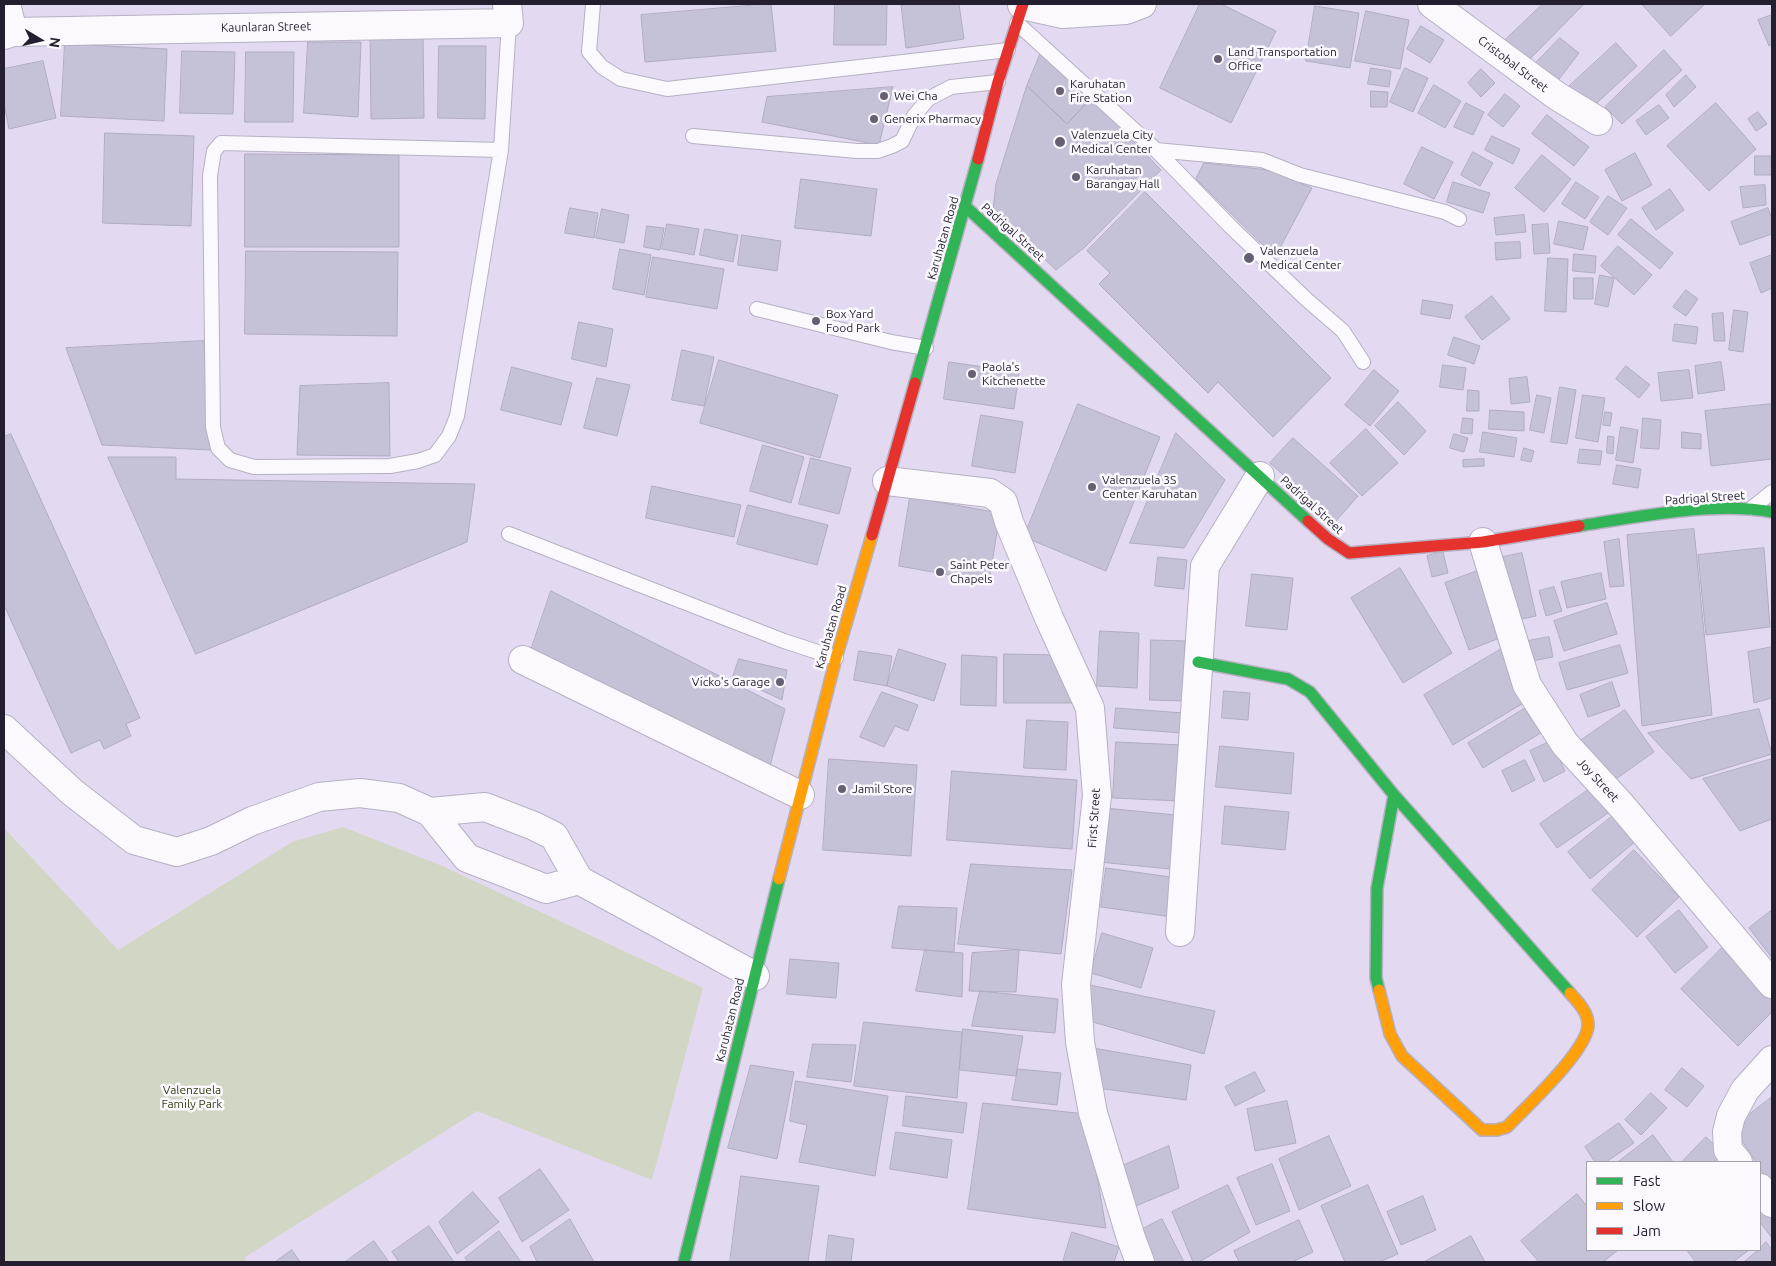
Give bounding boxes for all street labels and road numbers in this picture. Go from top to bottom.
street label: Kaunlaran Street [221,19,311,35]
street label: Cristobal Street [1475,33,1551,95]
street label: Karuhatan Road [924,195,962,281]
street label: Padrigal Street [978,200,1048,264]
street label: Padrigal Street [1277,473,1347,537]
street label: Padrigal Street [1665,488,1745,508]
street label: Karuhatan Road [812,584,850,670]
street label: Joy Street [1574,755,1622,805]
street label: First Street [1085,788,1103,848]
street label: Karuhatan Road [713,977,747,1063]

